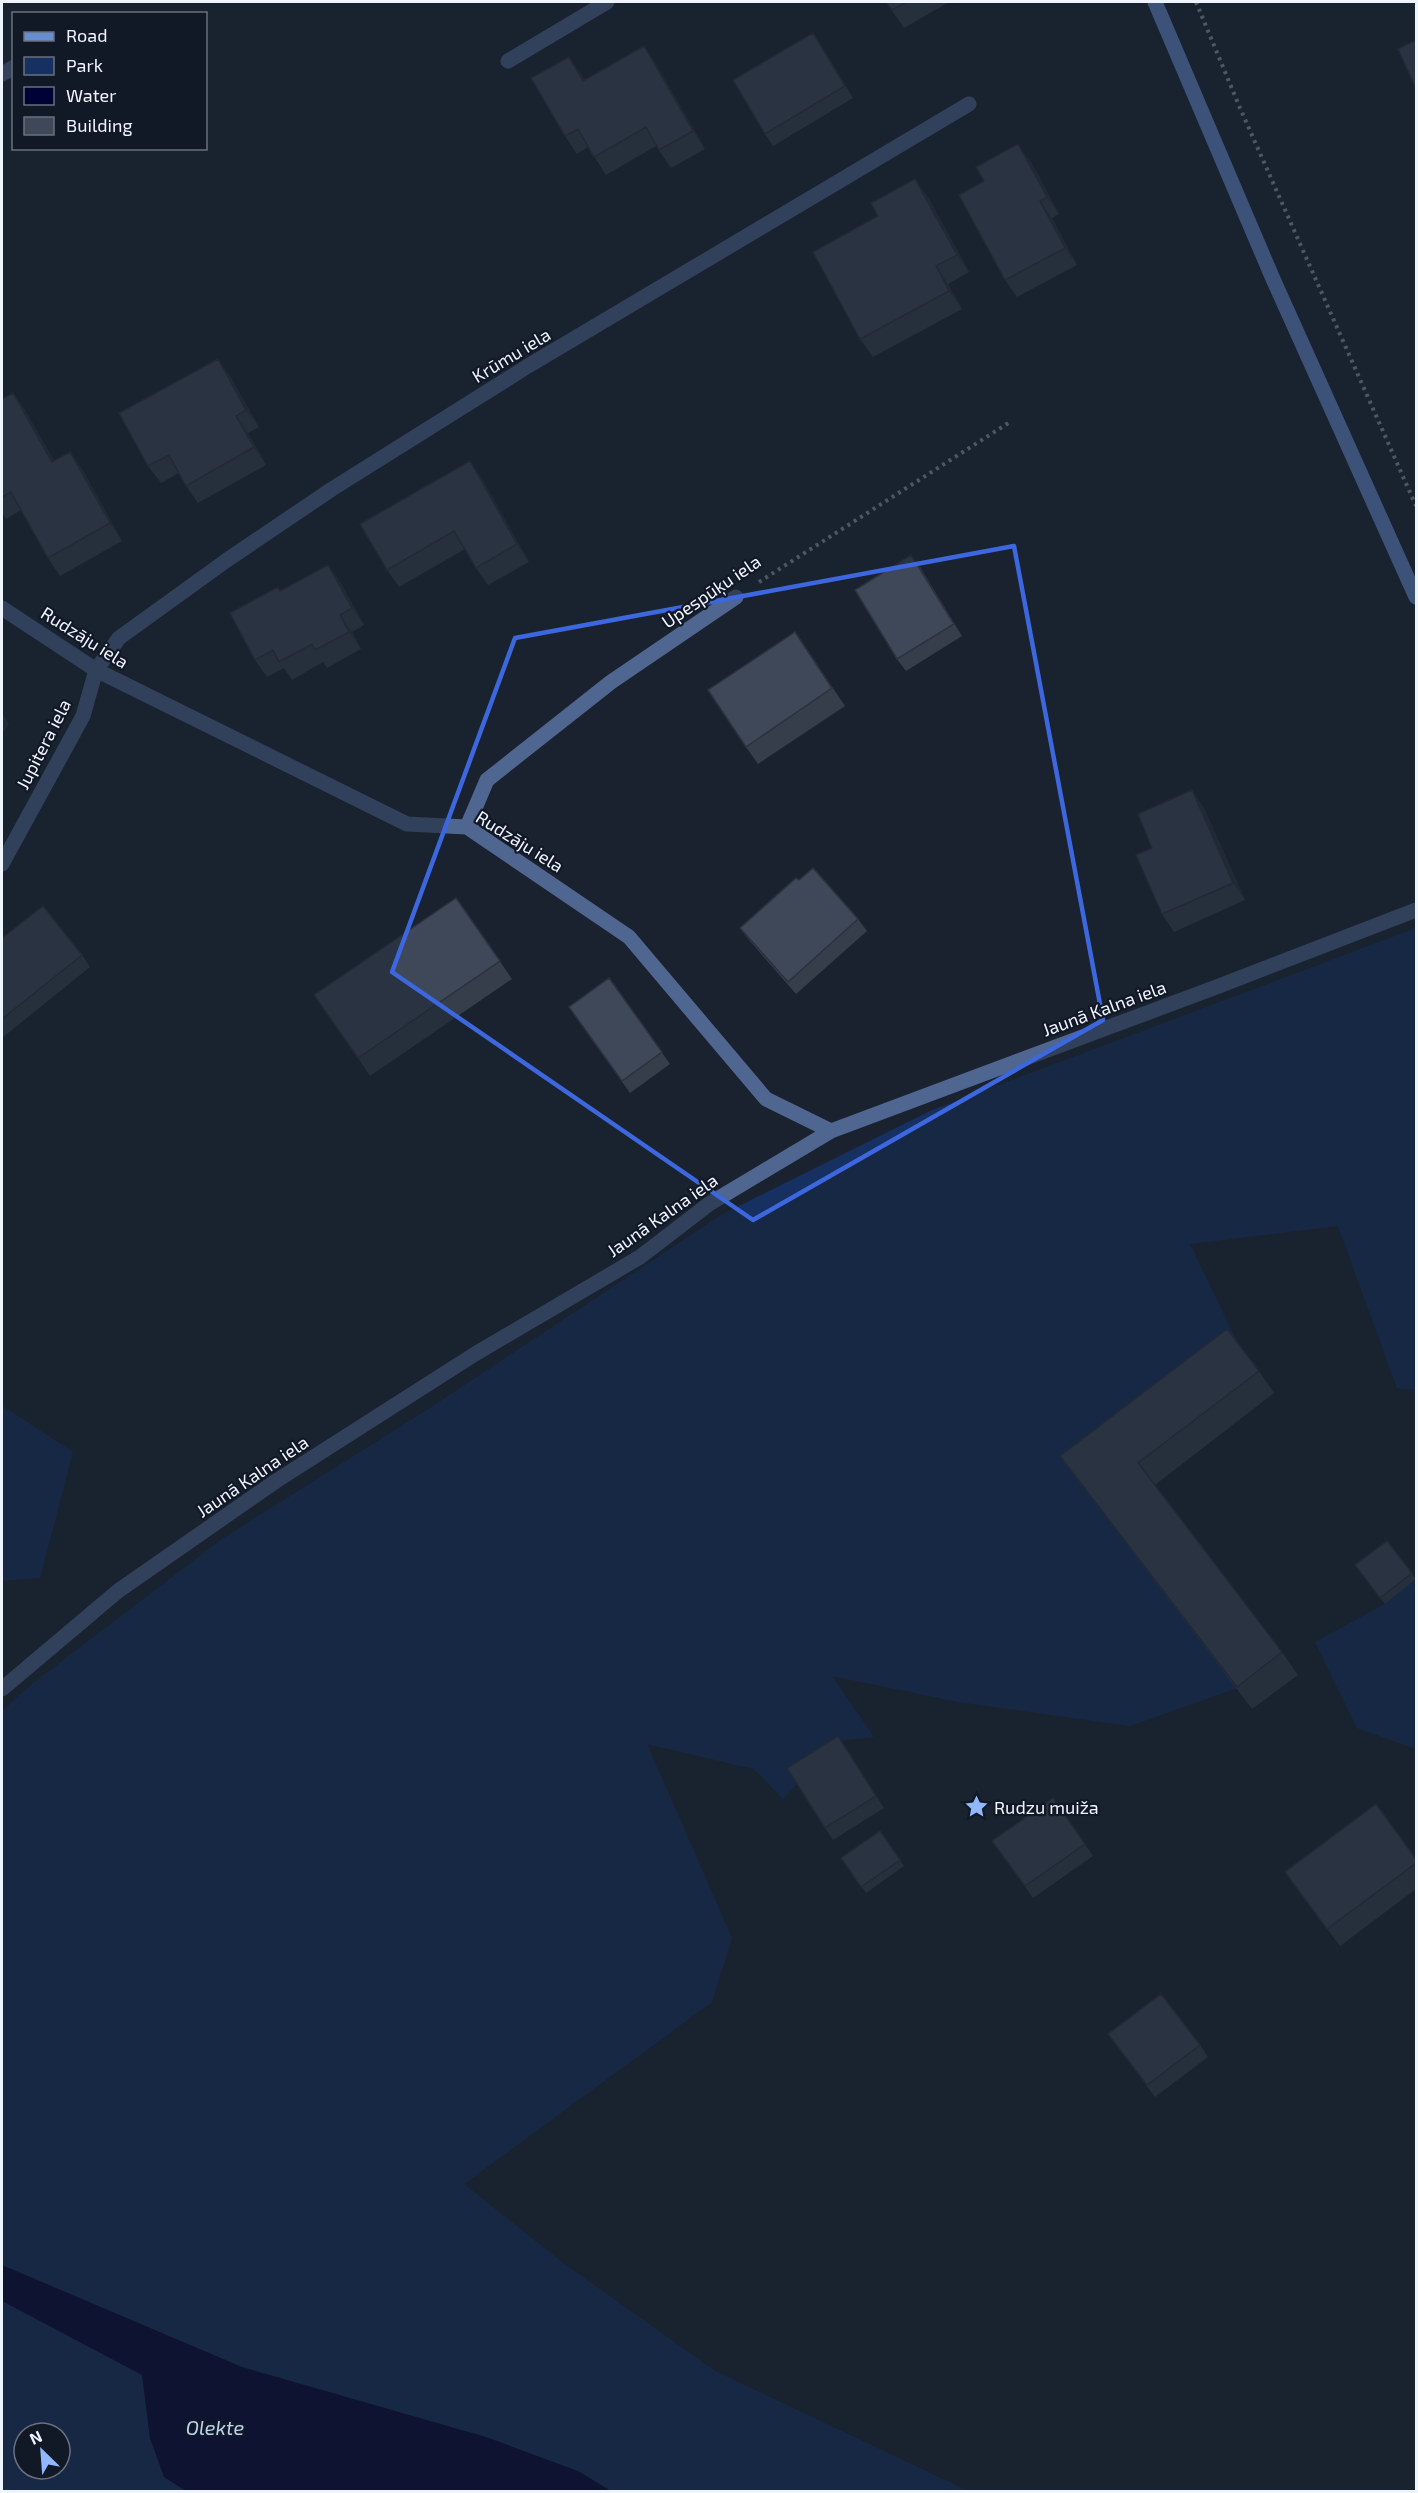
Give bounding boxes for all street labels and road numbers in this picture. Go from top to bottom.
street label: Krūmu iela [468,323,554,387]
street label: Upespūķu iela [657,550,765,633]
street label: Rudzāju iela [37,601,133,673]
street label: Jupitera iela [11,695,75,793]
street label: Rudzāju iela [472,805,568,877]
street label: Jaunā Kalna iela [1039,975,1169,1041]
street label: Jaunā Kalna iela [602,1169,722,1261]
street label: Jaunā Kalna iela [192,1430,312,1522]

